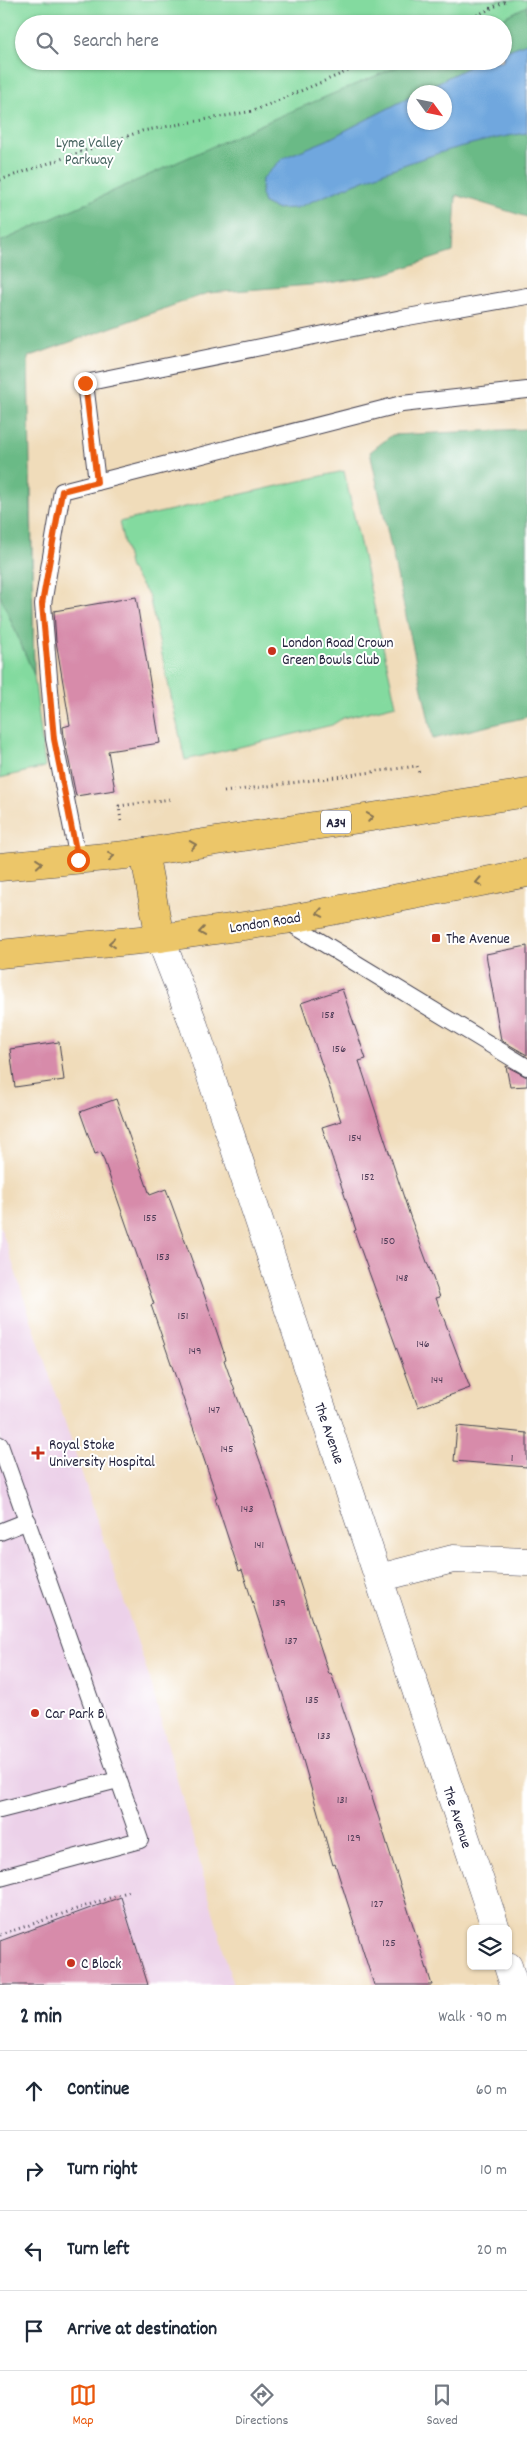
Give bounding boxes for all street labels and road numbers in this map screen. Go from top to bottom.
road number: A34 [321,810,351,834]
street label: London Road [228,907,303,940]
street label: The Avenue [307,1400,349,1468]
street label: The Avenue [436,1784,477,1852]

